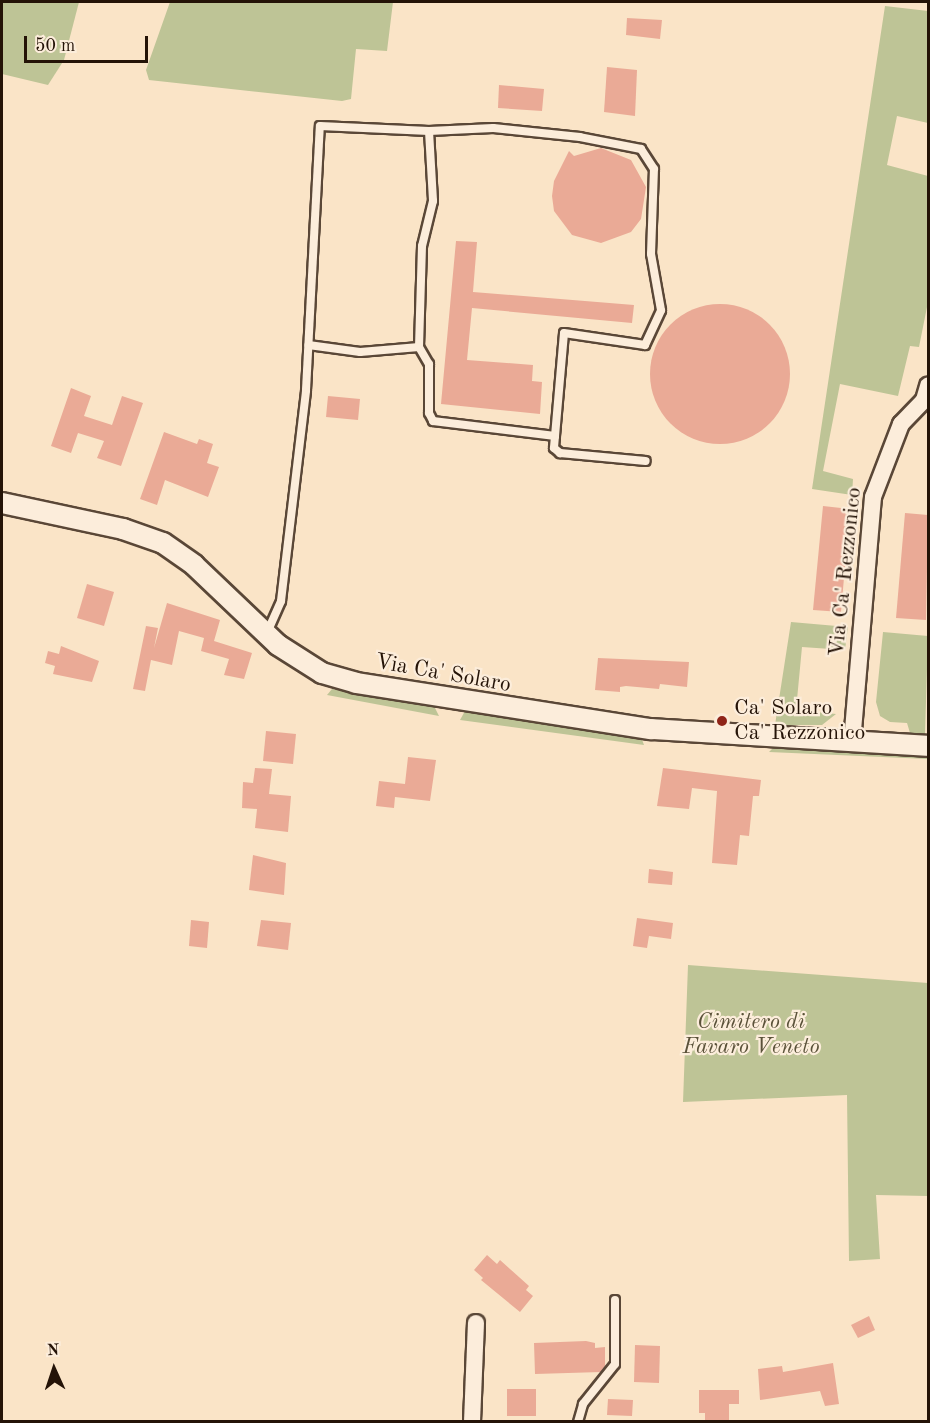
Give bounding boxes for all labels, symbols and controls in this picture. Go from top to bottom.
scale bar [27,24,152,62]
text: 50 m [35,37,75,55]
street label: Via Ca' Rezzonico [824,486,868,658]
street label: Via Ca' Solaro [373,649,513,699]
place label: Ca' Solaro Ca' Rezzonico [734,695,866,746]
marker: Ca' Solaro Ca' Rezzonico [715,714,729,728]
park label: Cimitero di Favaro Veneto [682,1009,820,1060]
north arrow [24,1339,84,1399]
text: N [47,1343,60,1359]

